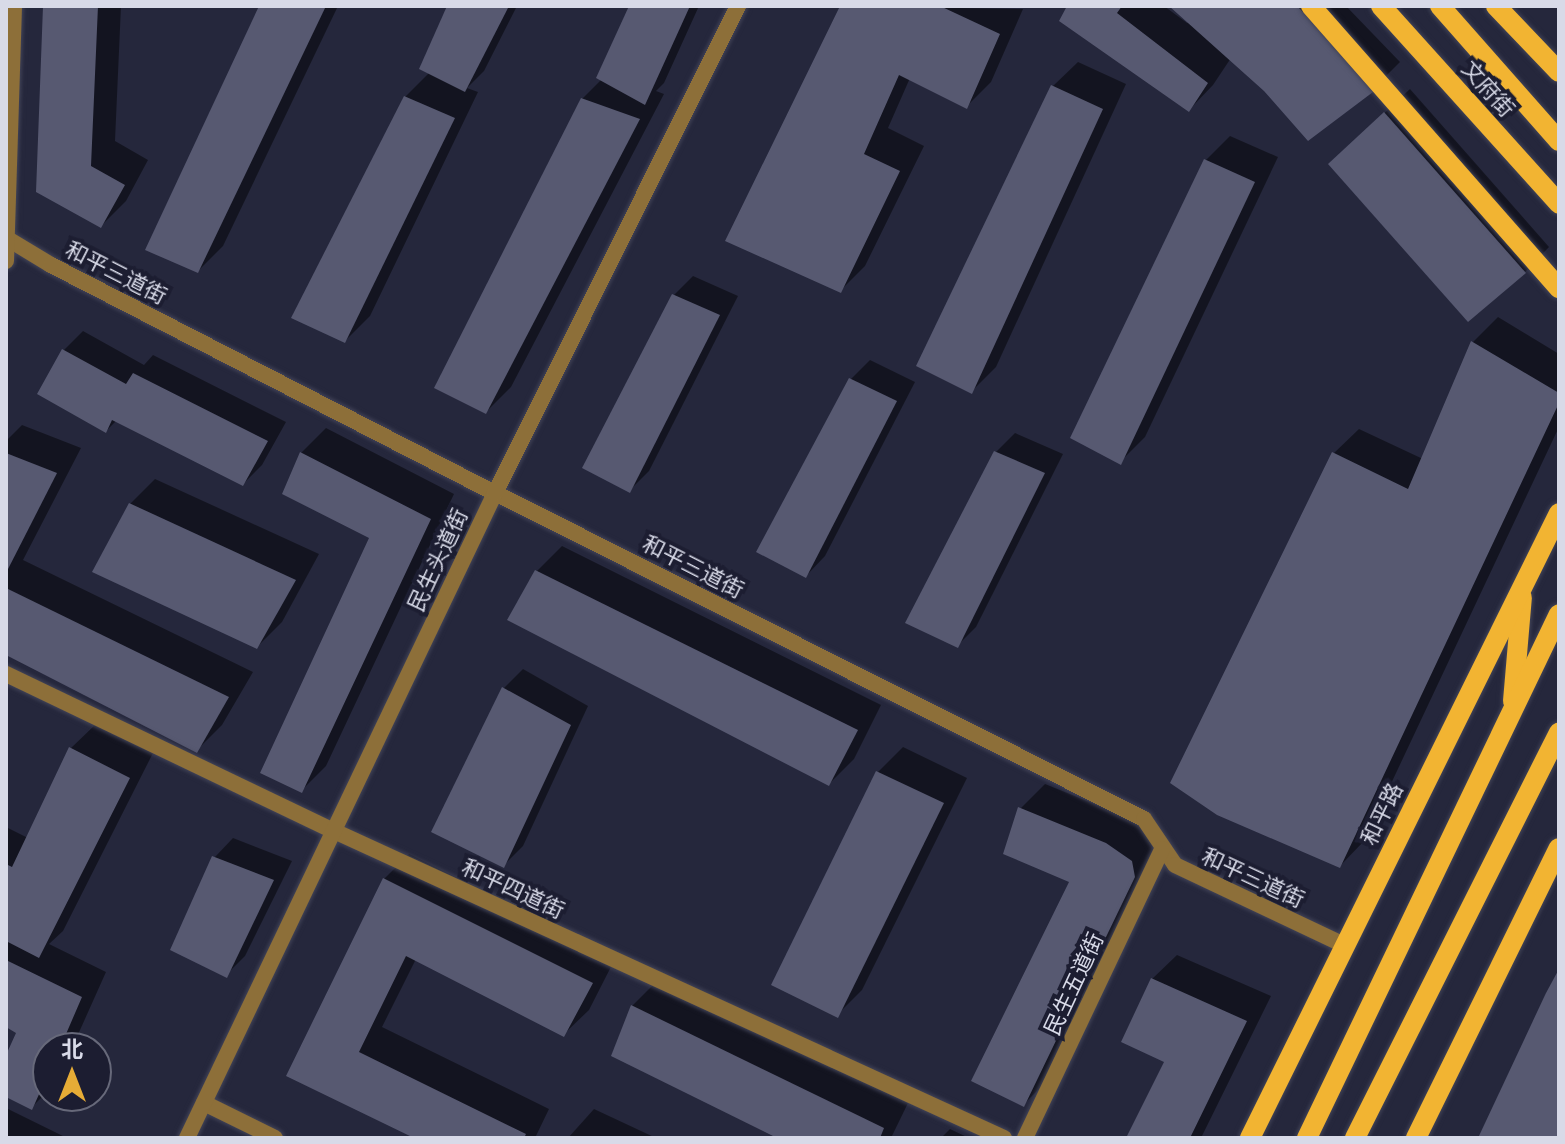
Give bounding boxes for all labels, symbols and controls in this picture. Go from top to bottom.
street label: 文府街 [1456,56,1520,122]
street label: 和平三道街 [61,236,171,310]
street label: 民生头道街 [403,505,473,615]
street label: 和平三道街 [638,530,748,604]
street label: 和平路 [1356,779,1408,849]
street label: 和平三道街 [1198,843,1308,913]
street label: 和平四道街 [458,854,568,924]
street label: 民生五道街 [1039,929,1109,1039]
north arrow [32,1032,112,1112]
text: 北 [61,1037,83,1062]

